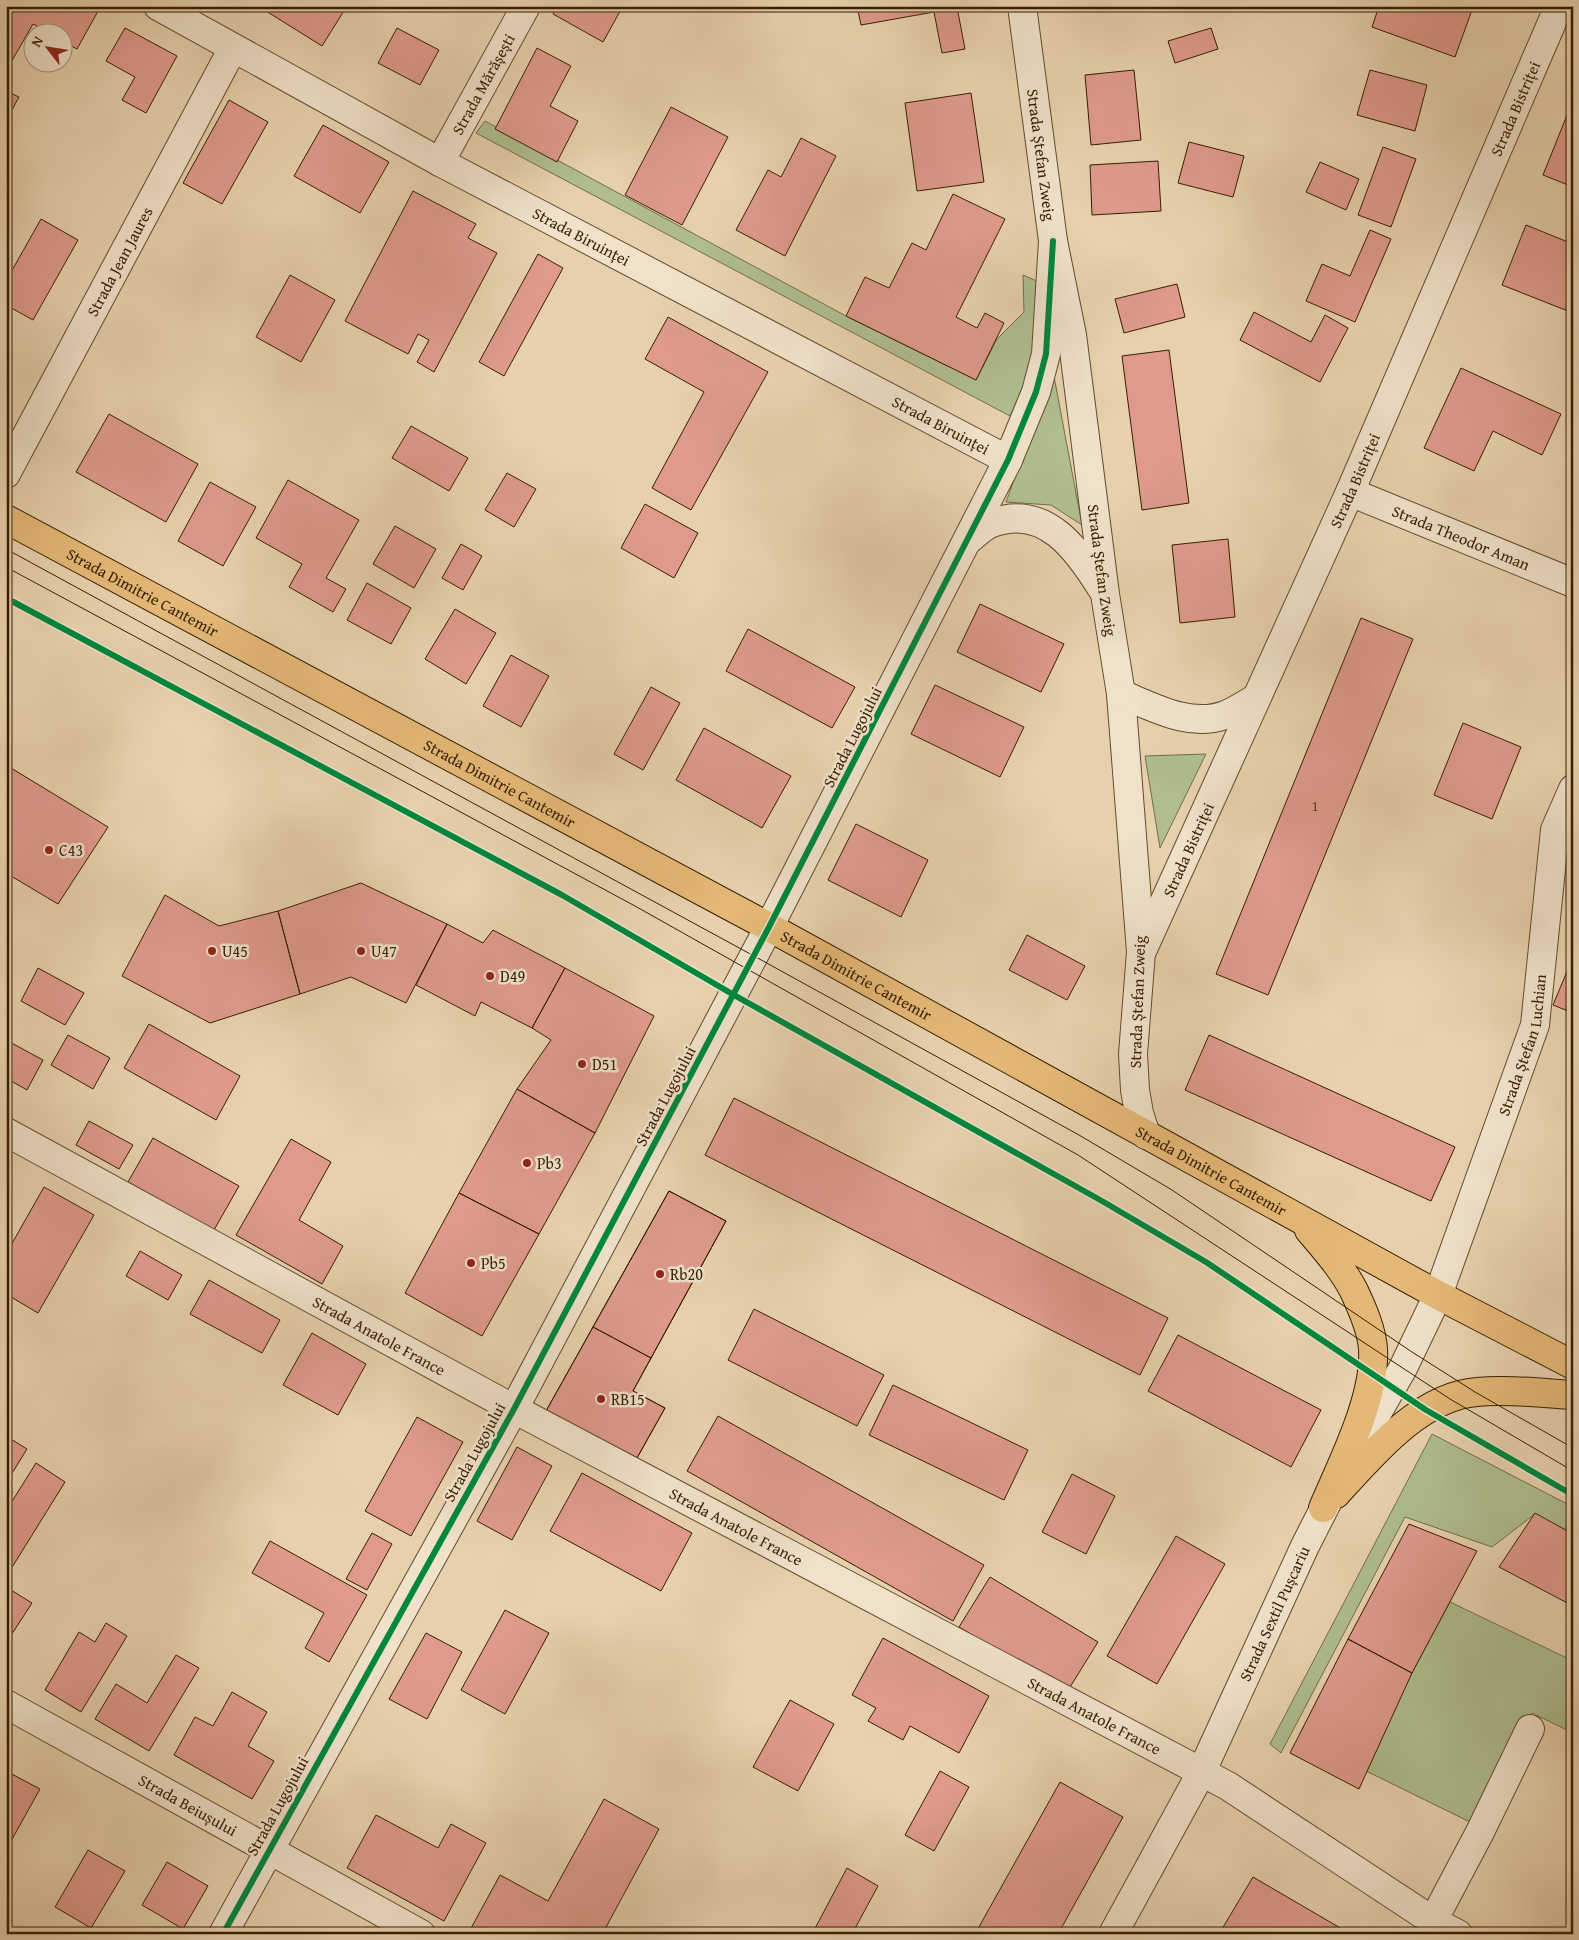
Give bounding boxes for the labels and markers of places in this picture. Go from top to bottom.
place label: C43 [59,838,83,862]
marker: C43 [43,844,55,856]
place label: U45 [222,939,248,963]
place label: U47 [371,939,397,963]
marker: U45 [206,945,218,957]
marker: U47 [355,945,367,957]
place label: D49 [500,964,525,988]
marker: D49 [484,970,496,982]
place label: D51 [592,1052,617,1076]
marker: D51 [576,1058,588,1070]
place label: Pb3 [537,1151,562,1175]
marker: Pb3 [521,1157,533,1169]
place label: Pb5 [481,1251,506,1275]
marker: Pb5 [465,1257,477,1269]
place label: Rb20 [670,1262,703,1286]
marker: Rb20 [654,1268,666,1280]
place label: RB15 [611,1387,645,1411]
marker: RB15 [595,1393,607,1405]

